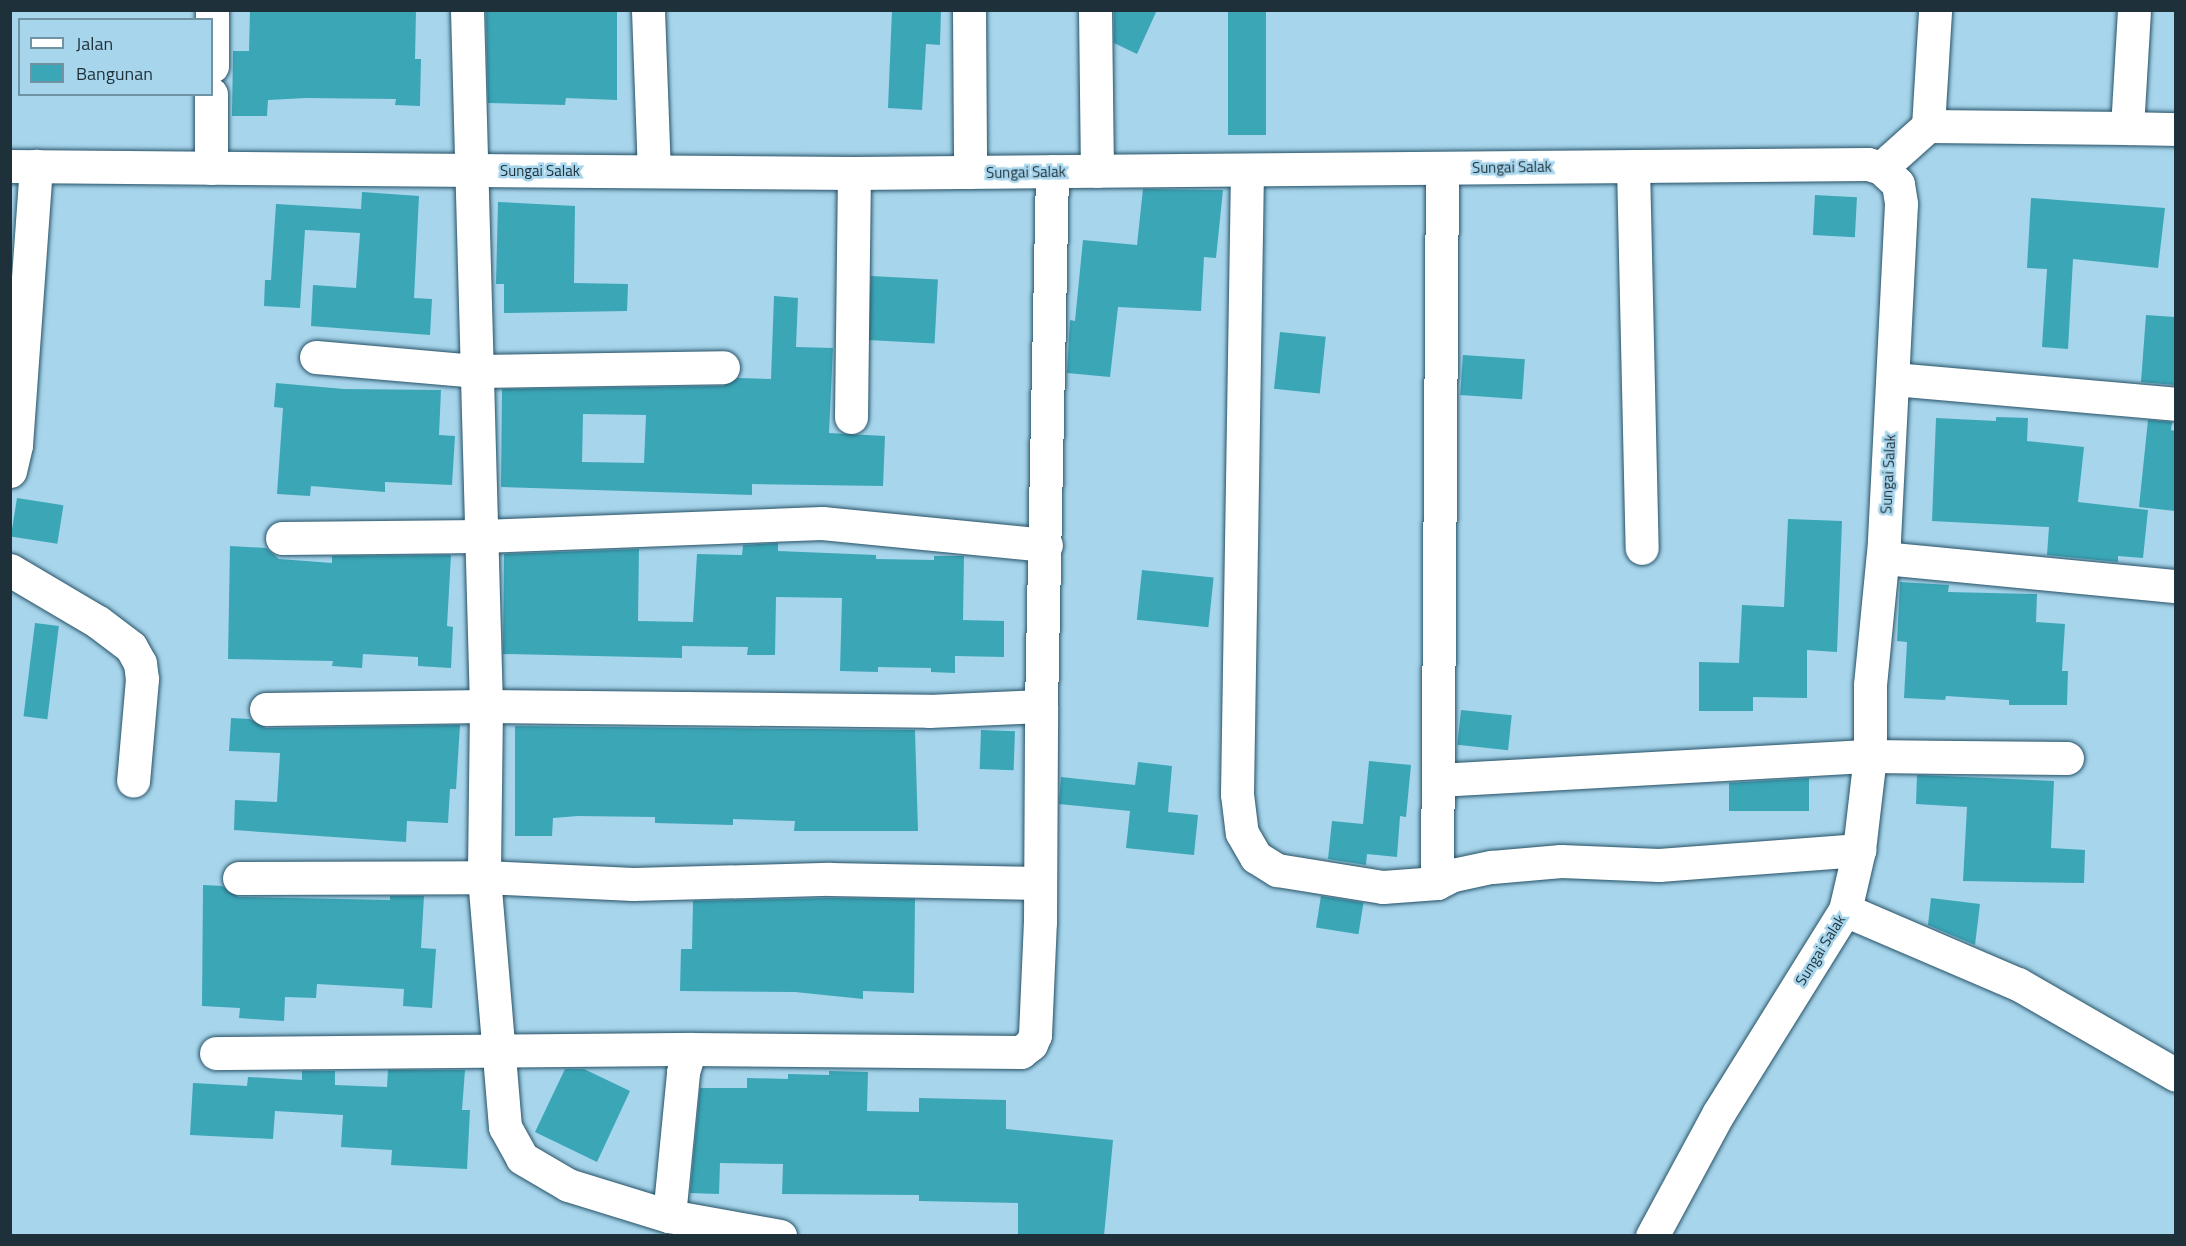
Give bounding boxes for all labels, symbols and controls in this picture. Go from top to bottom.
legend [18,18,213,96]
text: Jalan [76,30,113,57]
text: Bangunan [76,60,153,87]
street label: Sungai Salak [1472,157,1552,177]
street label: Sungai Salak [500,162,580,180]
street label: Sungai Salak [986,162,1066,182]
street label: Sungai Salak [1877,434,1899,514]
street label: Sungai Salak [1791,911,1849,989]

